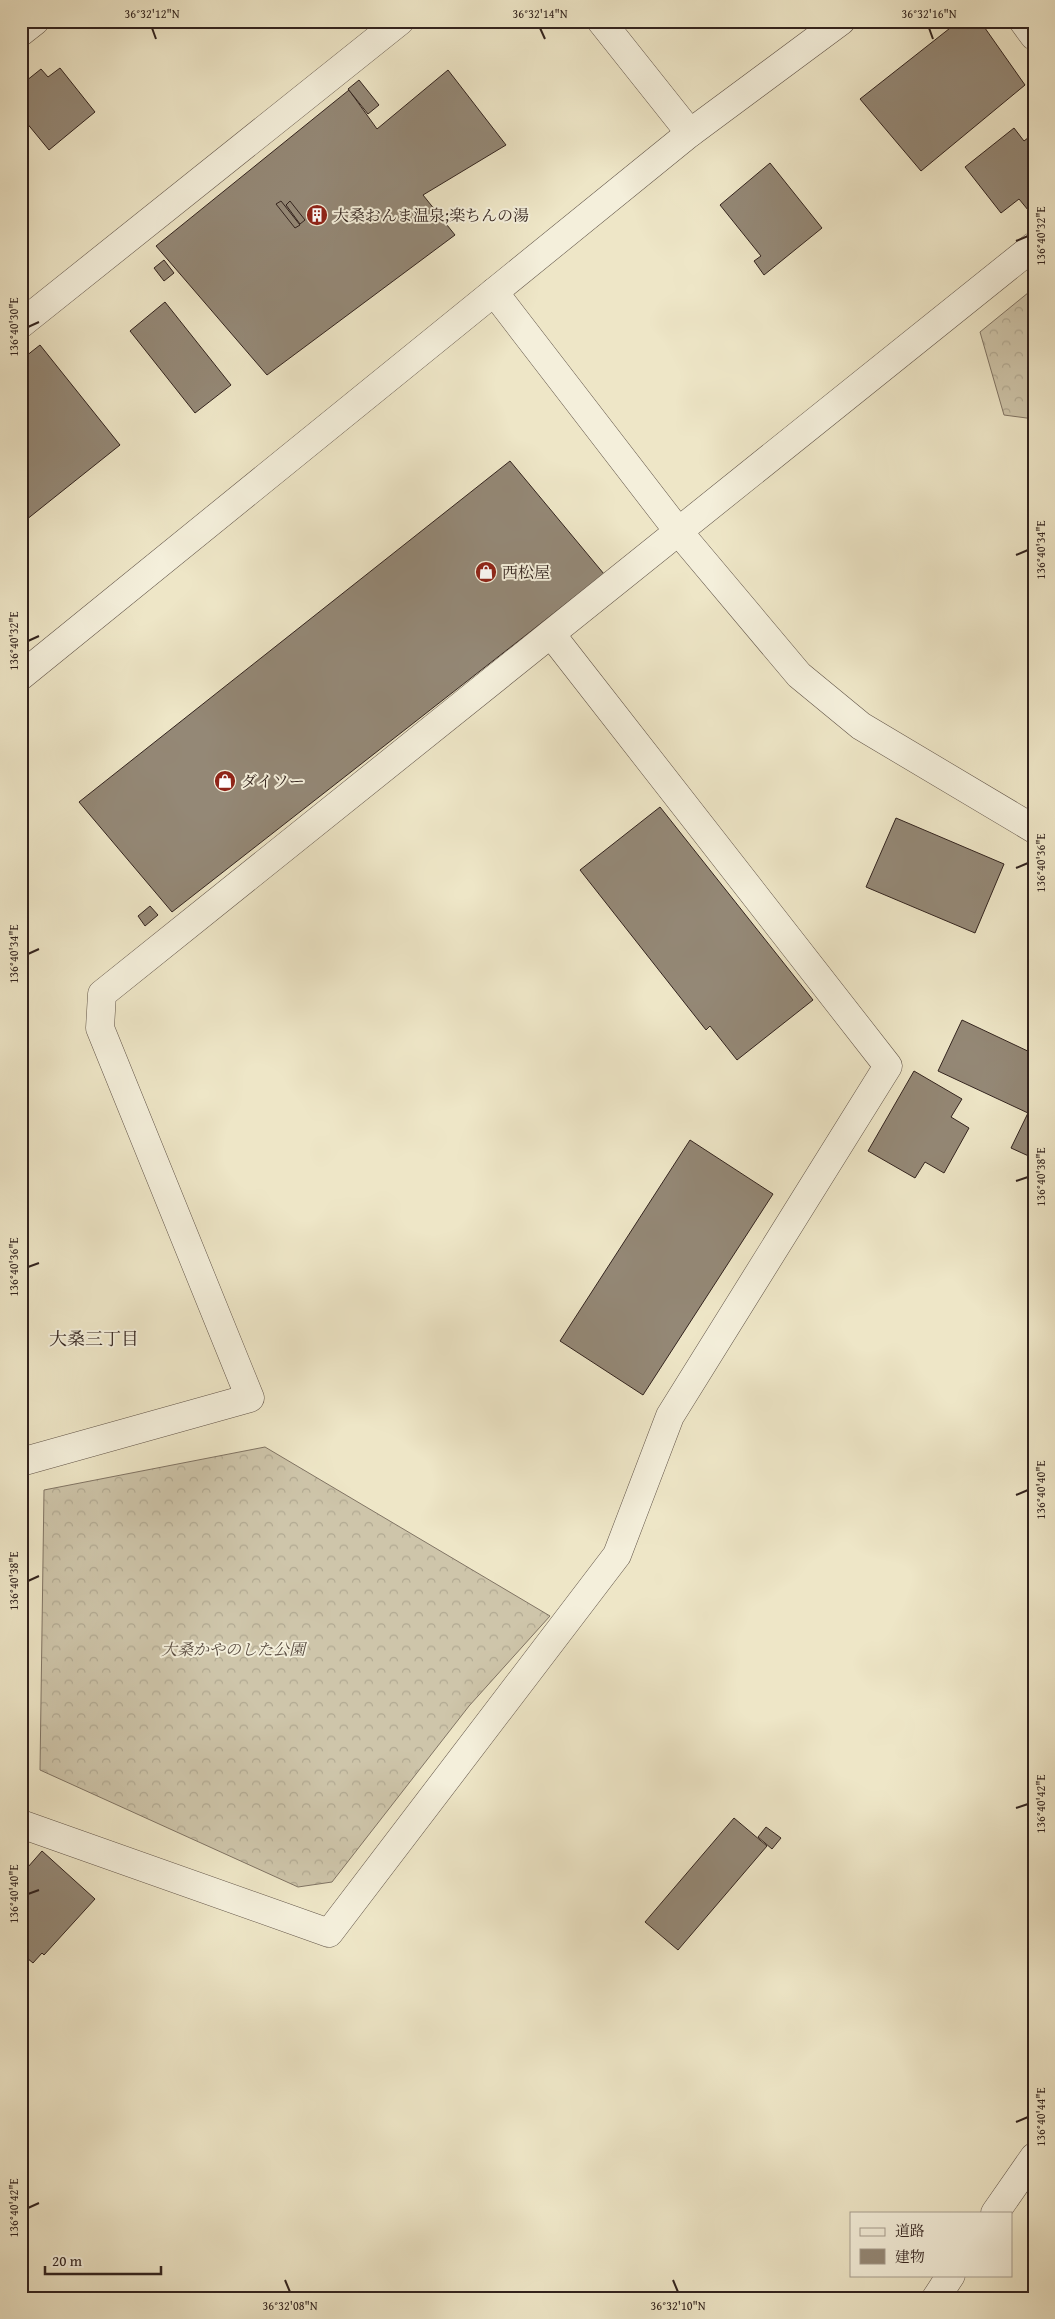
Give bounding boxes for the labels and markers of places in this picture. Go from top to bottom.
building icon: 大桑おんま温泉;楽ちんの湯 [305,203,329,227]
place label: 大桑おんま温泉;楽ちんの湯 [333,203,529,227]
shop icon: 西松屋 [474,560,498,584]
place label: 西松屋 [502,560,550,584]
shop icon: ダイソー [213,769,237,793]
place label: ダイソー [241,769,305,793]

